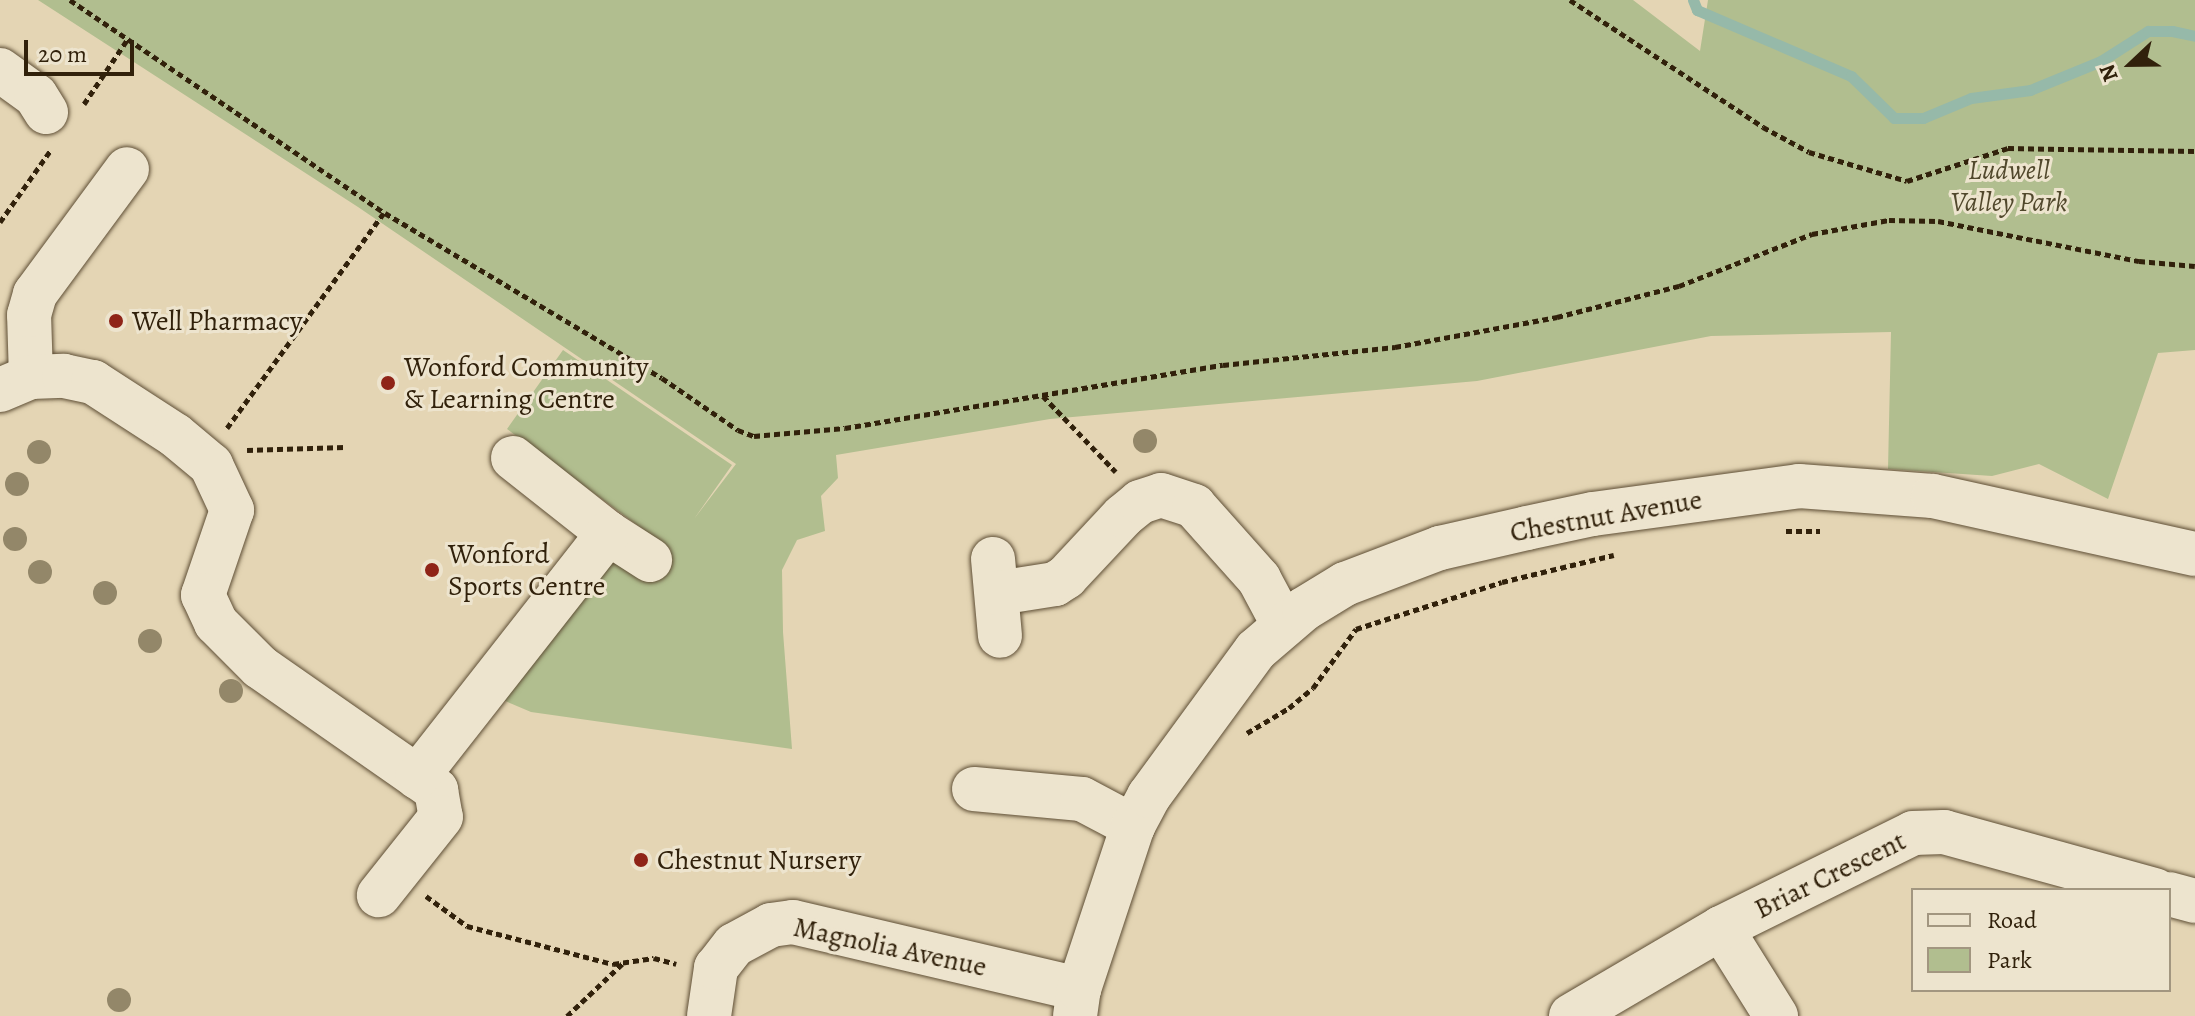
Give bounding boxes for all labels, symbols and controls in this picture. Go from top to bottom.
scale bar [28,24,138,74]
north arrow [2091,24,2171,104]
text: 20 m [38,38,87,70]
text: N [2092,60,2126,86]
park label: Ludwell Valley Park [1951,153,2067,219]
place label: Well Pharmacy [132,304,303,338]
marker: Well Pharmacy [107,312,125,330]
place label: Wonford Community & Learning Centre [404,350,649,416]
marker: Wonford Community & Learning Centre [379,374,397,392]
street label: Chestnut Avenue [1507,483,1705,549]
place label: Wonford Sports Centre [448,537,605,603]
marker: Wonford Sports Centre [423,561,441,579]
street label: Briar Crescent [1749,824,1911,926]
place label: Chestnut Nursery [657,843,861,877]
marker: Chestnut Nursery [632,851,650,869]
legend [1911,888,2171,992]
text: Road [1987,904,2037,936]
street label: Magnolia Avenue [790,910,990,984]
text: Park [1987,944,2032,976]

